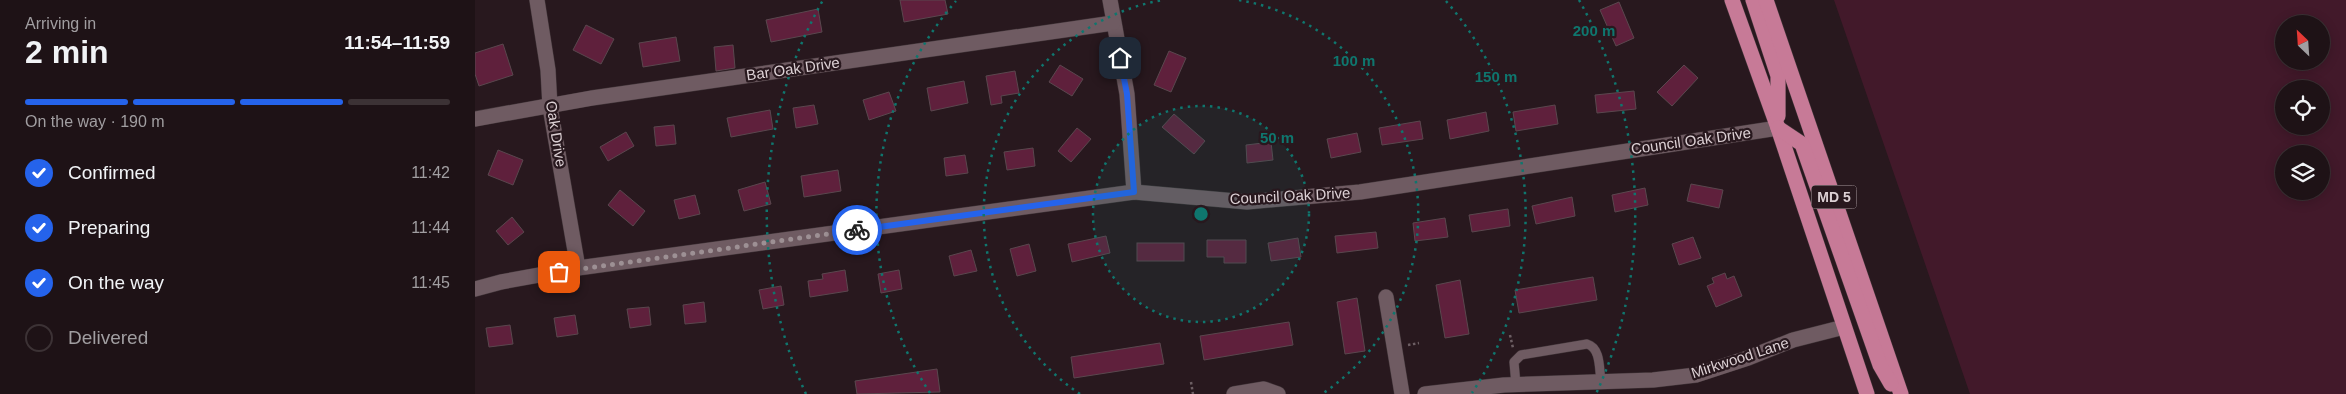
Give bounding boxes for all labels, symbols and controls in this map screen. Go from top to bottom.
text: Arriving in [25,15,96,32]
north arrow [2275,15,2330,70]
map controls [2275,15,2330,200]
text: 200 m [1573,22,1615,39]
text: 11:54–11:59 [344,32,450,53]
text: 2 min [25,34,109,70]
pin [1099,37,1141,79]
icon: home [1106,44,1134,72]
text: 100 m [1333,52,1375,69]
street label: Bar Oak Drive [745,54,841,83]
text: 150 m [1475,68,1517,85]
button: locate [2275,80,2330,135]
street label: Oak Drive [543,100,570,168]
text: On the way · 190 m [25,113,165,130]
street label: Council Oak Drive [1630,124,1752,157]
text: 50 m [1260,129,1294,146]
button: layers [2275,145,2330,200]
icon: check [25,159,53,187]
text: Confirmed [68,162,156,183]
text: 11:42 [411,164,450,181]
street label: Council Oak Drive [1229,184,1351,207]
road number: MD 5 [1811,186,1857,208]
courier [832,205,882,255]
centre of rings [1192,205,1210,223]
icon: check [25,214,53,242]
icon: bike [843,216,871,244]
text: Preparing [68,217,150,238]
text: 11:44 [411,219,450,236]
pin [538,251,580,293]
icon: bag [545,258,573,286]
icon: check [25,269,53,297]
text: On the way [68,272,164,293]
text: 11:45 [411,274,450,291]
text: Delivered [68,327,148,348]
street label: Mirkwood Lane [1689,334,1791,381]

